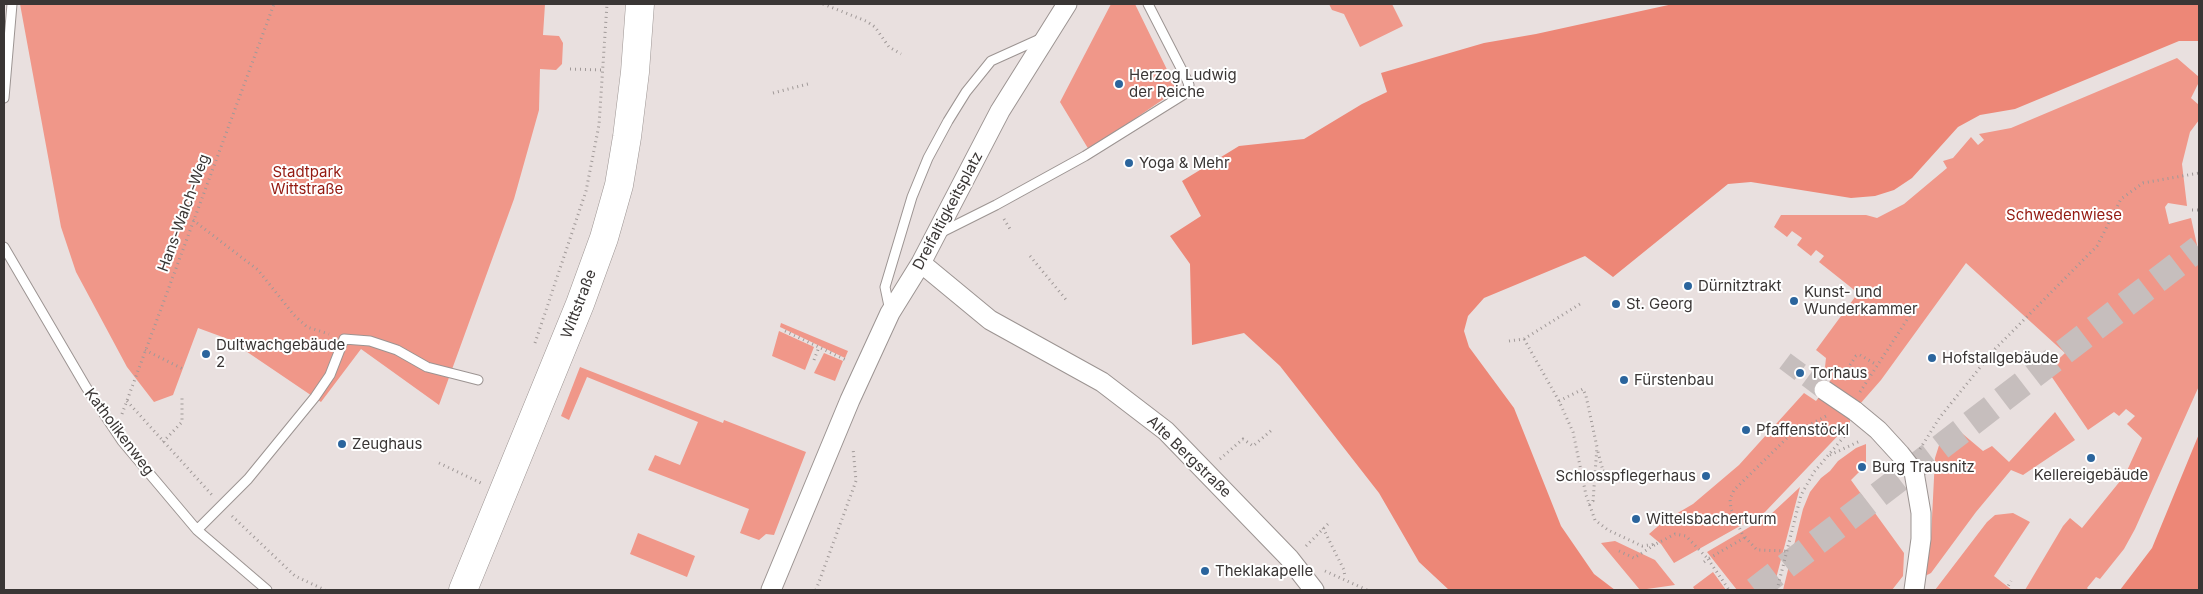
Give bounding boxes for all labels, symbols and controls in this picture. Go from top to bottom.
place label: Herzog Ludwig der Reiche [1129,66,1237,101]
marker: Herzog Ludwig der Reiche [1113,78,1125,90]
street label: Dreifaltigkeitsplatz [909,149,987,273]
street label: Hans-Walch-Weg [154,152,214,274]
place label: Yoga & Mehr [1139,154,1230,172]
marker: Yoga & Mehr [1123,157,1135,169]
park label: Stadtpark Wittstraße [271,163,343,198]
park label: Schwedenwiese [2006,206,2122,224]
street label: Wittstraße [558,267,600,341]
place label: Dürnitztrakt [1698,277,1781,295]
marker: Dürnitztrakt [1682,280,1694,292]
place label: Kunst- und Wunderkammer [1804,283,1918,318]
place label: St. Georg [1626,295,1693,313]
marker: Kunst- und Wunderkammer [1788,295,1800,307]
marker: St. Georg [1610,298,1622,310]
place label: Dultwachgebäude 2 [216,336,345,371]
marker: Dultwachgebäude 2 [200,348,212,360]
place label: Hofstallgebäude [1942,349,2058,367]
marker: Hofstallgebäude [1926,352,1938,364]
place label: Torhaus [1810,364,1867,382]
marker: Torhaus [1794,367,1806,379]
place label: Fürstenbau [1634,371,1714,389]
marker: Fürstenbau [1618,374,1630,386]
street label: Katholikenweg [81,385,157,479]
street label: Alte Bergstraße [1143,412,1235,502]
place label: Pfaffenstöckl [1756,421,1849,439]
marker: Pfaffenstöckl [1740,424,1752,436]
place label: Zeughaus [352,435,422,453]
marker: Zeughaus [336,438,348,450]
marker: Kellereigebäude [2085,452,2097,464]
place label: Burg Trausnitz [1872,458,1975,476]
marker: Burg Trausnitz [1856,461,1868,473]
place label: Kellereigebäude [2034,466,2148,484]
place label: Schlosspflegerhaus [1555,467,1696,485]
marker: Schlosspflegerhaus [1700,470,1712,482]
place label: Wittelsbacherturm [1646,510,1777,528]
marker: Wittelsbacherturm [1630,513,1642,525]
place label: Theklakapelle [1215,562,1313,580]
marker: Theklakapelle [1199,565,1211,577]

